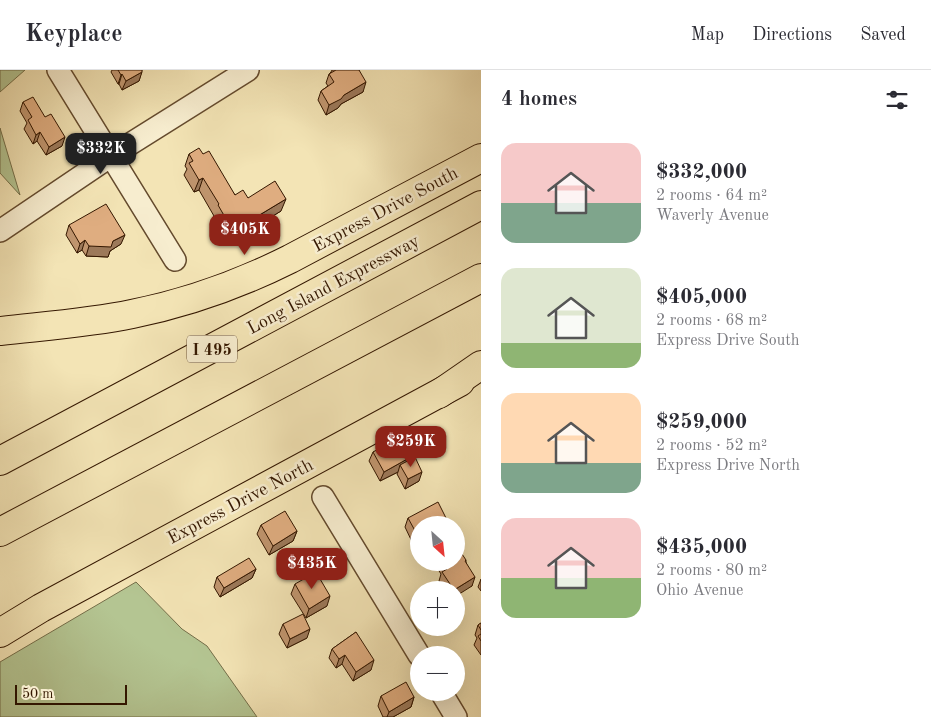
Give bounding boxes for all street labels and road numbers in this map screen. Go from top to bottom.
street label: Express Drive South [310,164,461,256]
street label: Long Island Expressway [244,232,423,338]
road number: I 495 [187,336,237,362]
street label: Express Drive North [165,456,316,548]

